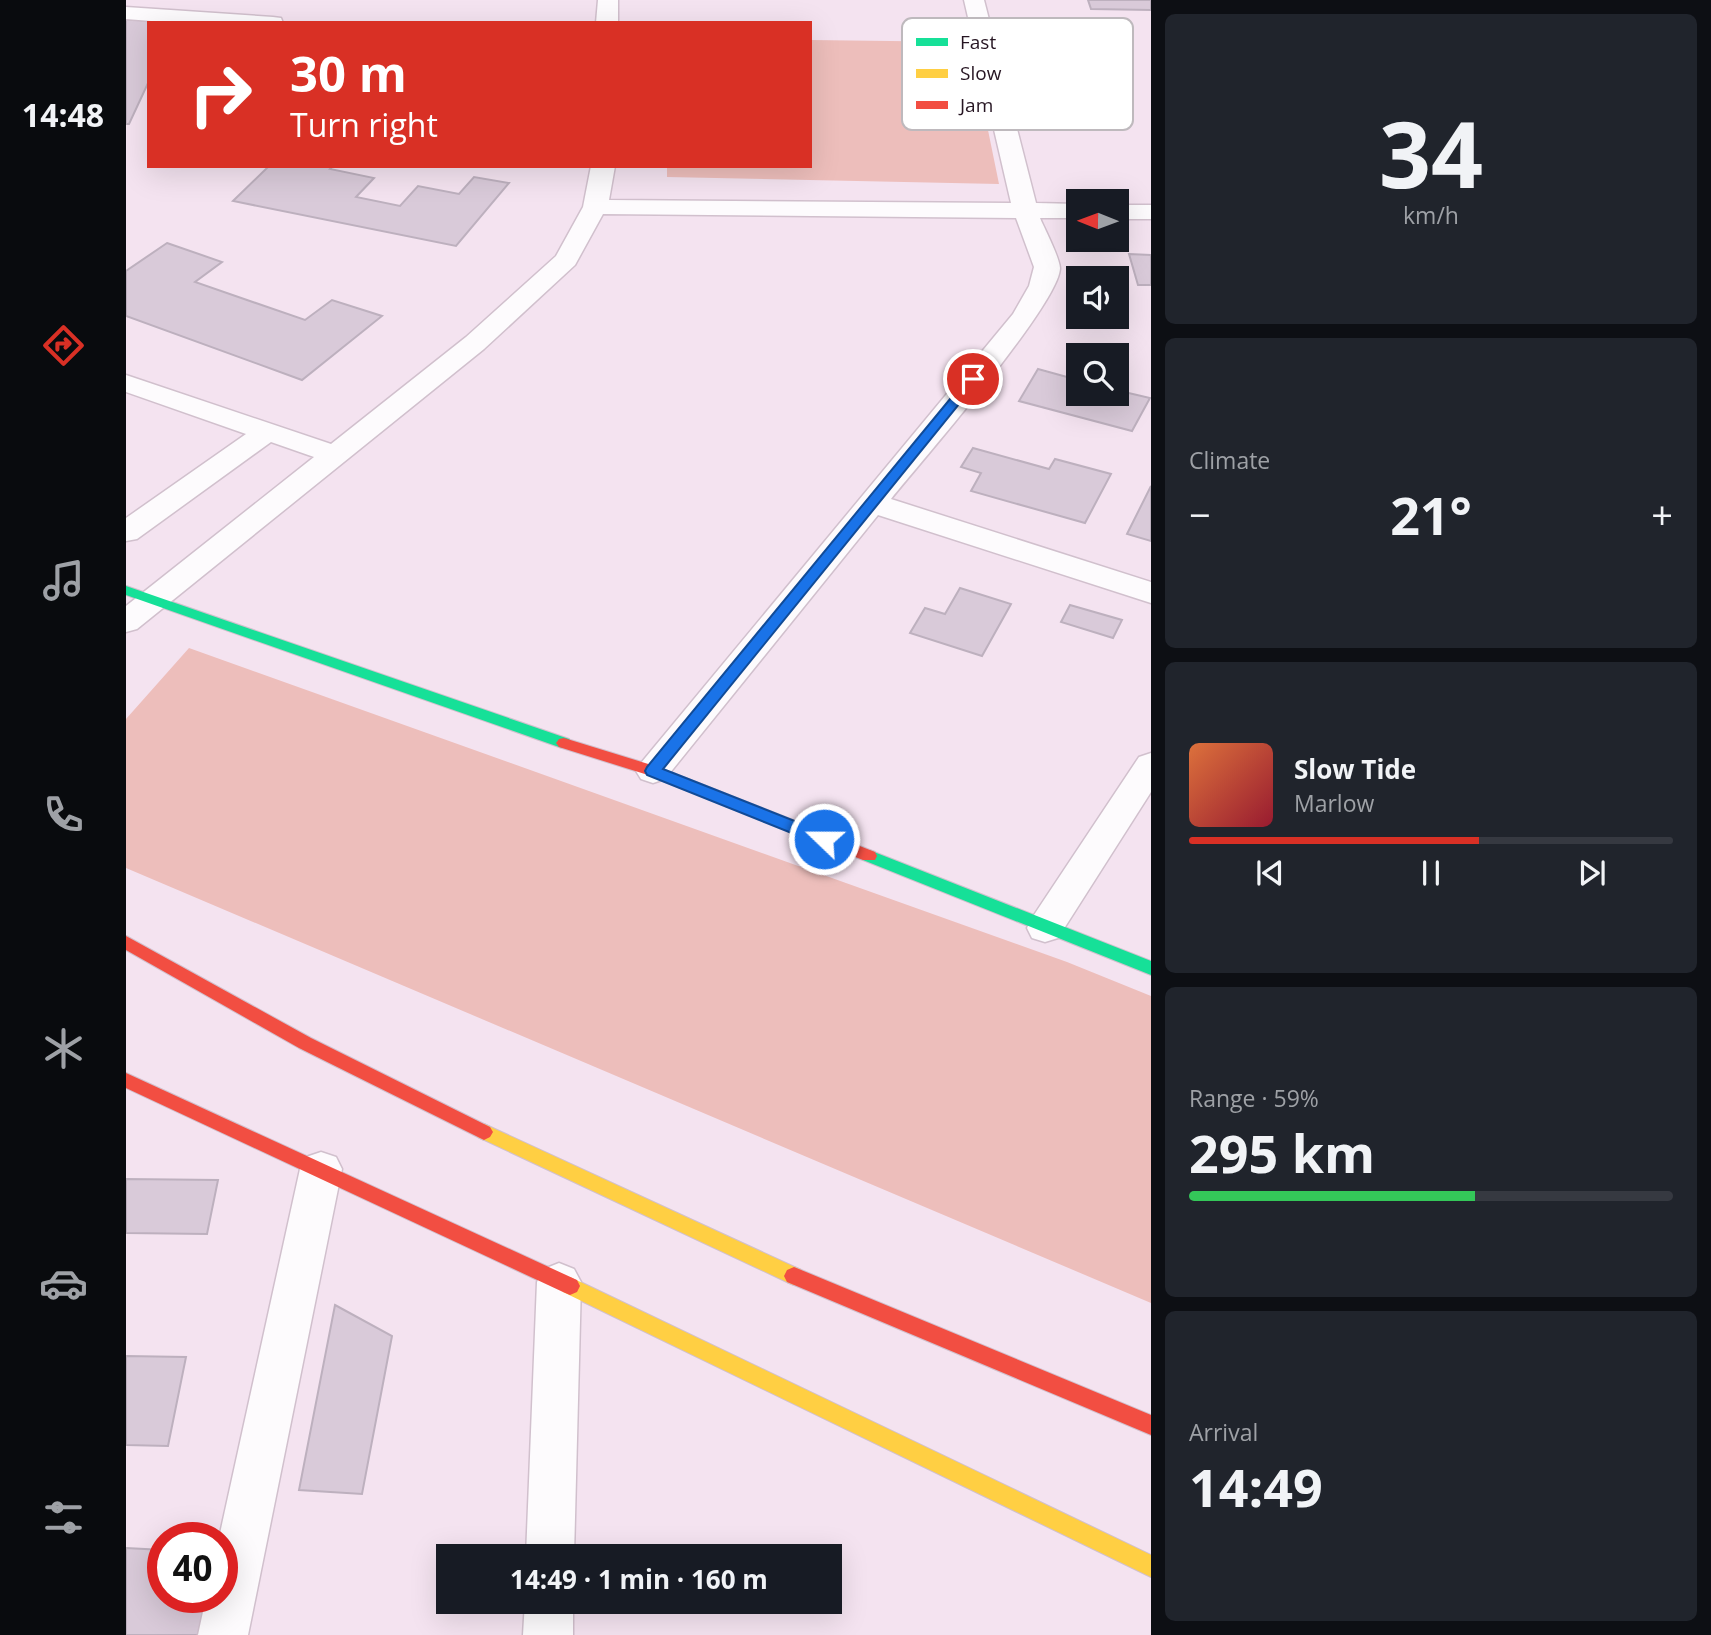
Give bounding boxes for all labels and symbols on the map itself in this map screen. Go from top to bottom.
legend [902,18,1133,130]
text: Fast [960,29,996,55]
text: Slow [960,60,1002,86]
text: Jam [958,92,993,118]
north arrow [1066,189,1129,252]
pin [943,349,1003,409]
position arrow [787,802,861,876]
speed limit sign: 40 [147,1522,238,1613]

